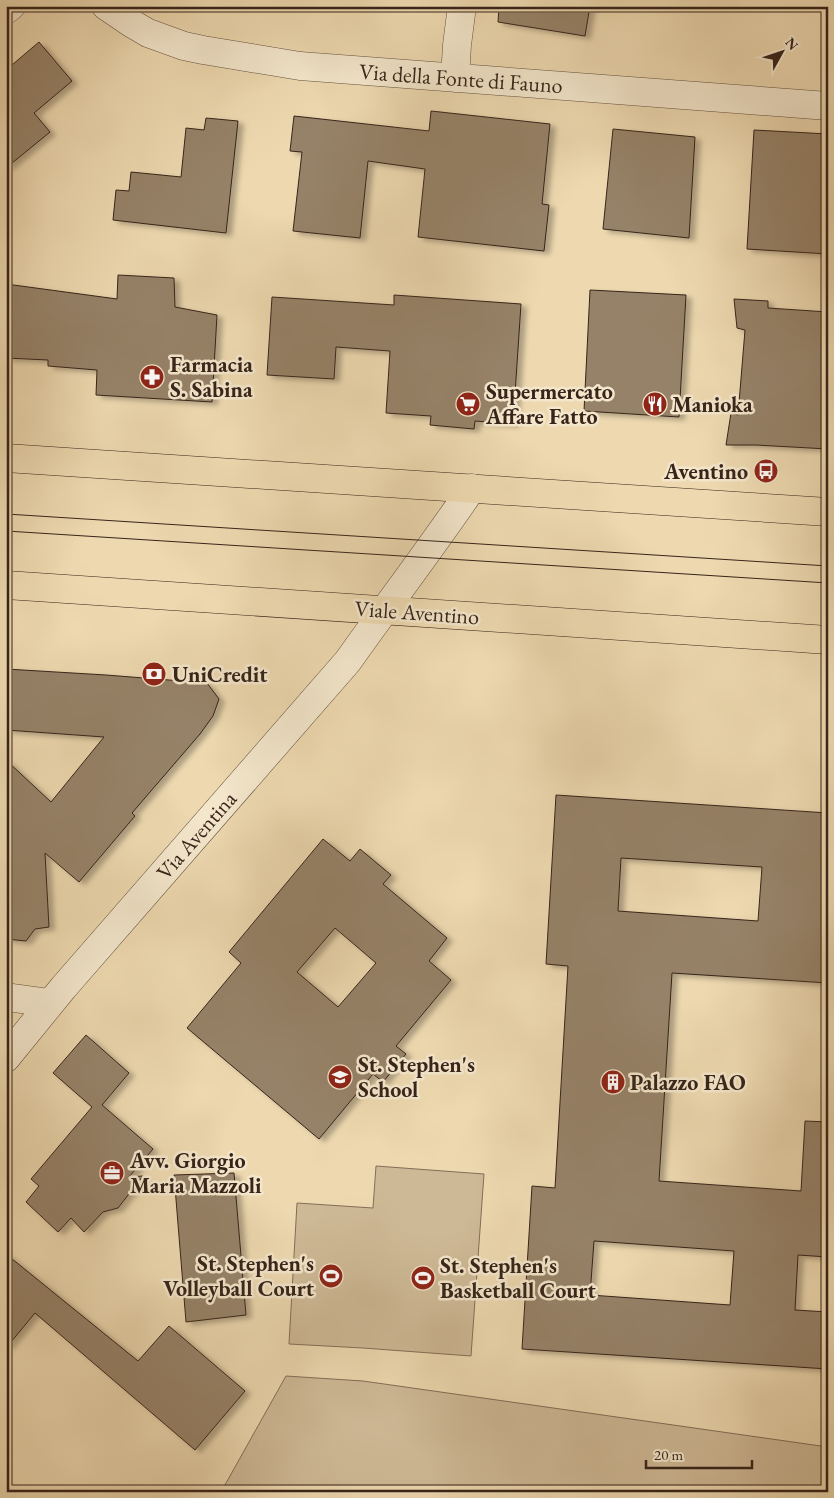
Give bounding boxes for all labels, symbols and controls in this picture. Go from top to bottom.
north arrow [756,28,806,78]
text: N [781,34,803,54]
street label: Via della Fonte di Fauno [358,57,564,100]
place label: Farmacia S. Sabina [170,350,253,404]
pharmacy icon: Farmacia S. Sabina [139,364,165,390]
place label: Supermercato Affare Fatto [485,377,613,431]
place label: Manioka [672,390,753,419]
supermarket icon: Supermercato Affare Fatto [455,391,481,417]
restaurant icon: Manioka [642,391,668,417]
place label: Aventino [663,457,748,486]
bus stop icon: Aventino [753,458,779,484]
street label: Viale Aventino [354,594,480,631]
place label: UniCredit [172,660,268,689]
bank icon: UniCredit [141,661,167,687]
street label: Via Aventina [150,785,243,886]
place label: St. Stephen's School [358,1050,475,1104]
school or university icon: St. Stephen's School [327,1064,353,1090]
place label: Palazzo FAO [630,1068,746,1097]
building icon: Palazzo FAO [600,1069,626,1095]
place label: Avv. Giorgio Maria Mazzoli [129,1146,262,1200]
office icon: Avv. Giorgio Maria Mazzoli [99,1160,125,1186]
place label: St. Stephen's Volleyball Court [163,1249,315,1303]
place label: St. Stephen's Basketball Court [440,1251,596,1305]
sports icon: St. Stephen's Volleyball Court [318,1263,344,1289]
sports icon: St. Stephen's Basketball Court [410,1265,436,1291]
scale bar [646,1438,753,1470]
text: 20 m [654,1445,683,1464]

